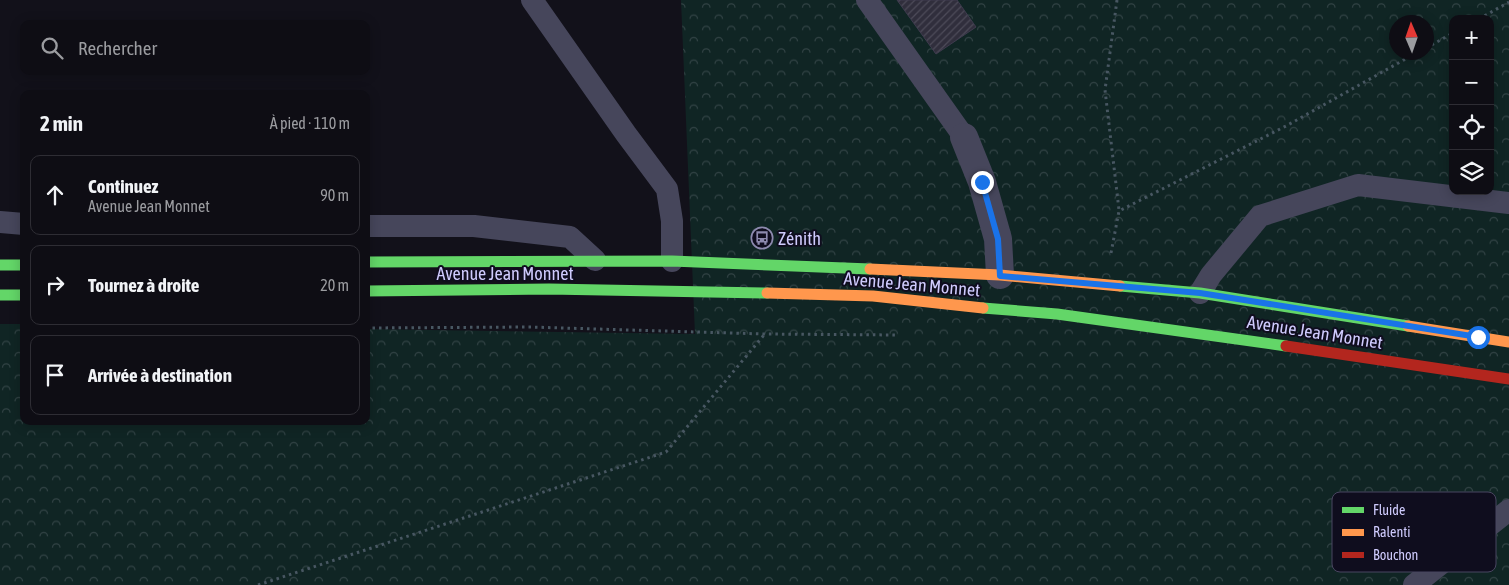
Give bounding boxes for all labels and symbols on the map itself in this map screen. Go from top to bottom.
north arrow [1389,15,1434,60]
route end [971,171,994,194]
bus stop icon: Zénith [750,226,774,250]
place label: Zénith [778,228,821,249]
street label: Avenue Jean Monnet [436,263,574,284]
street label: Avenue Jean Monnet [843,268,981,300]
street label: Avenue Jean Monnet [1246,311,1384,353]
route start [1467,326,1490,349]
legend [1332,492,1496,572]
text: Fluide [1373,502,1405,518]
text: Ralenti [1373,524,1410,540]
text: Bouchon [1373,547,1418,563]

